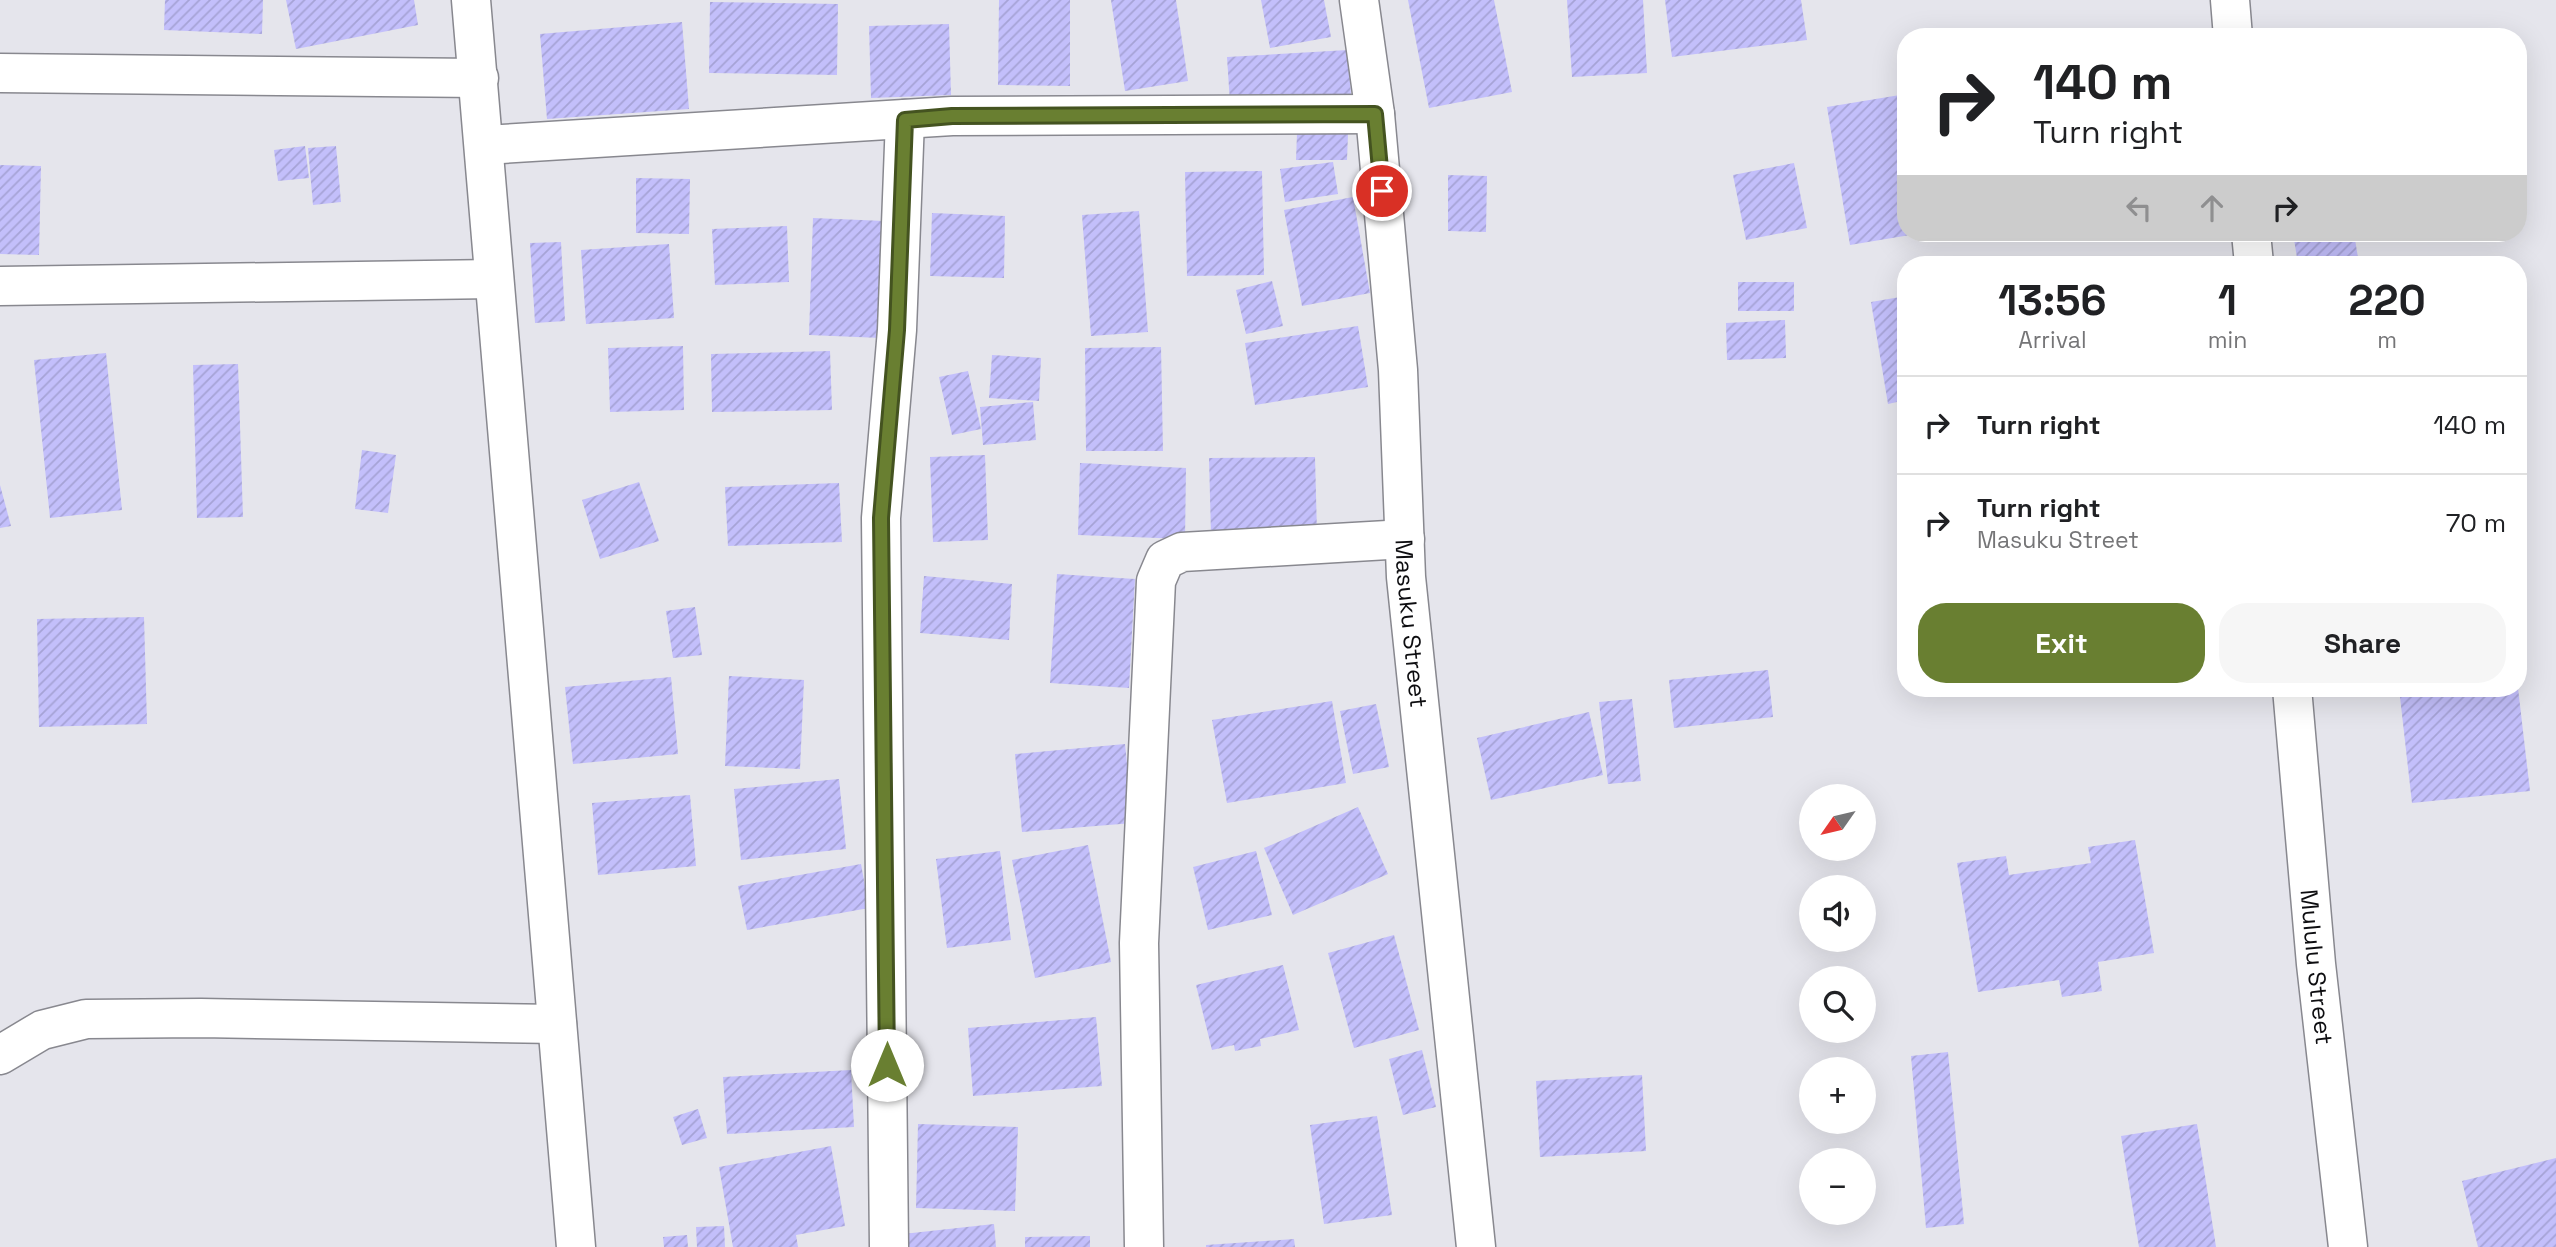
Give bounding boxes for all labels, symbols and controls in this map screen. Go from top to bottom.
text: 140 m [2033,51,2172,113]
icon: right [1918,56,2009,147]
text: Turn right [2033,112,2183,152]
pin [1352,161,1412,221]
icon: arrive [1363,172,1401,210]
icon: left [2120,189,2158,227]
icon: ahead [2193,189,2231,227]
icon: right [2266,189,2304,227]
text: 13:56 [1998,274,2106,327]
text: 1 [2218,274,2237,327]
text: 220 [2349,274,2426,327]
text: Arrival [2018,325,2087,355]
text: min [2208,325,2247,355]
text: m [2377,325,2397,355]
icon: right [1918,406,1956,444]
text: Turn right [1977,408,2101,442]
text: 140 m [2433,408,2506,442]
text: Turn right [1977,491,2101,525]
icon: right [1918,504,1956,542]
text: 70 m [2446,506,2506,540]
text: Masuku Street [1977,525,2139,555]
street label: Masuku Street [1389,539,1435,709]
button: Exit [1918,603,2205,683]
button: Share [2219,603,2506,683]
north arrow [1799,784,1876,861]
map controls [1799,784,1876,1225]
button: sound [1799,875,1876,952]
street label: Mululu Street [2294,888,2341,1046]
button: search [1799,966,1876,1043]
position arrow [850,1028,924,1102]
button: + [1799,1057,1876,1134]
button: − [1799,1148,1876,1225]

